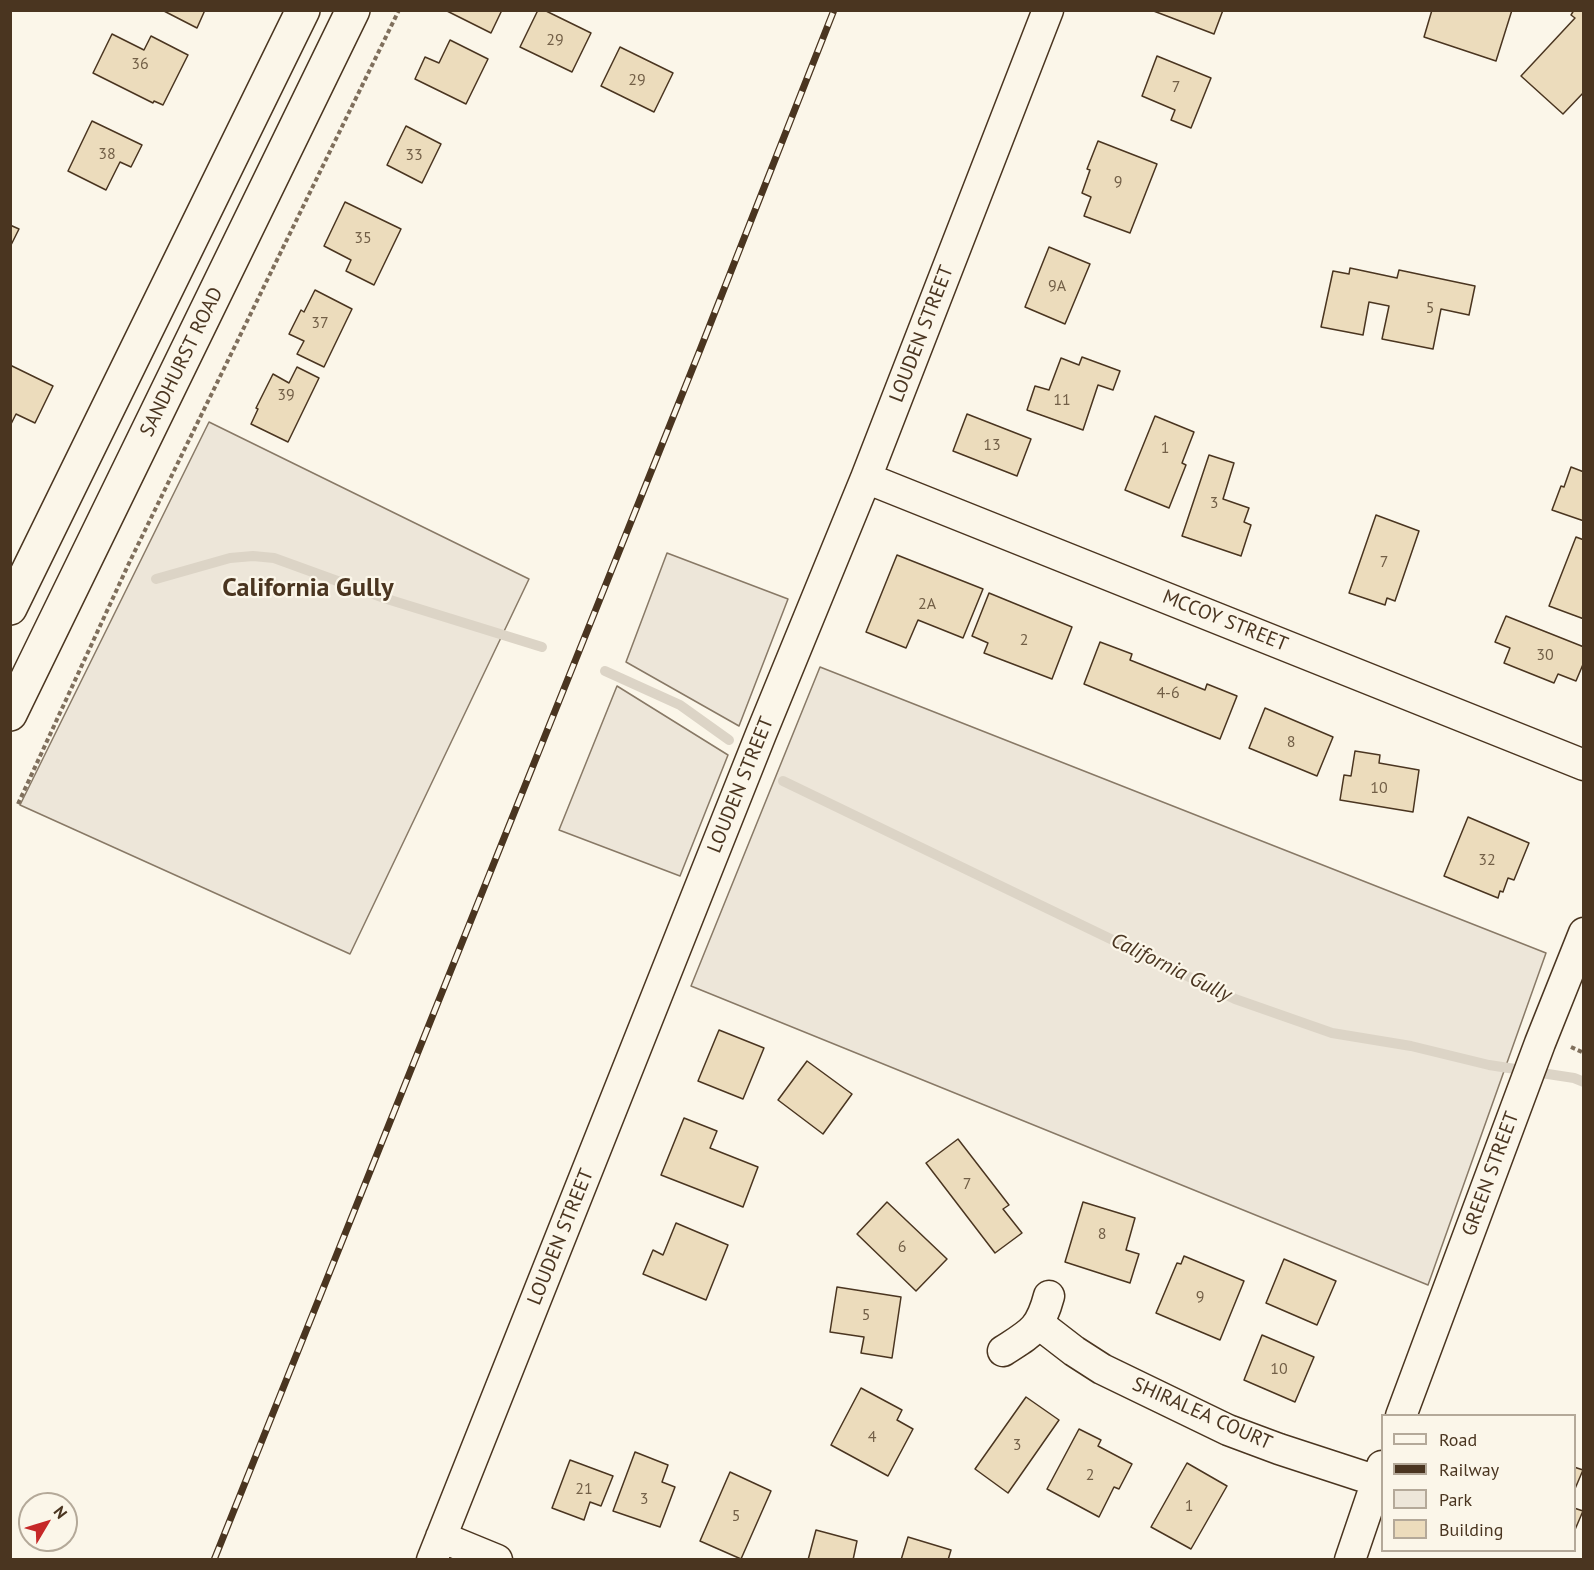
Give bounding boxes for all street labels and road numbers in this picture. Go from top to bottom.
street label: LOUDEN STREET [885,262,959,406]
street label: SANDHURST ROAD [135,283,229,441]
street label: MCCOY STREET [1159,585,1291,657]
street label: LOUDEN STREET [703,714,779,856]
street label: GREEN STREET [1457,1109,1525,1239]
street label: LOUDEN STREET [523,1166,599,1308]
street label: SHIRALEA COURT [1128,1372,1276,1456]

